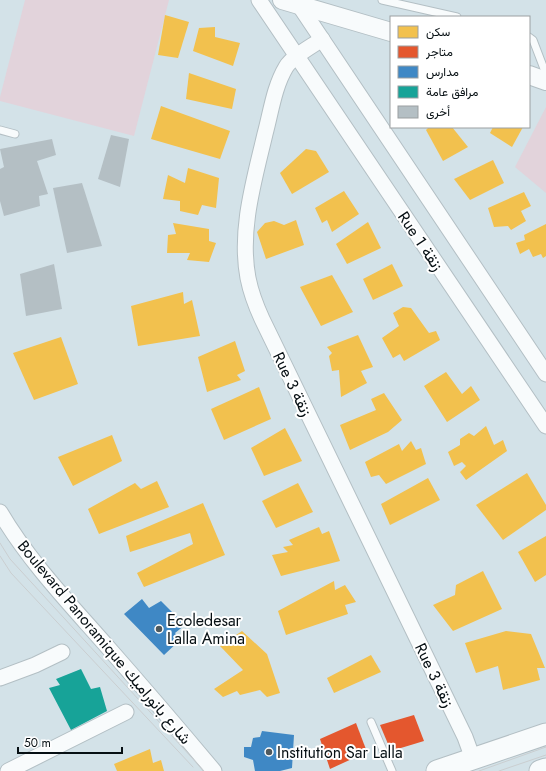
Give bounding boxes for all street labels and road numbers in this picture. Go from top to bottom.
street label: Rue 1 زنقة [392,207,449,276]
street label: Rue 3 زنقة [267,348,318,420]
street label: Boulevard Panoramique شارع بانوراميك [12,535,197,749]
street label: Rue 3 زنقة [409,639,460,711]

